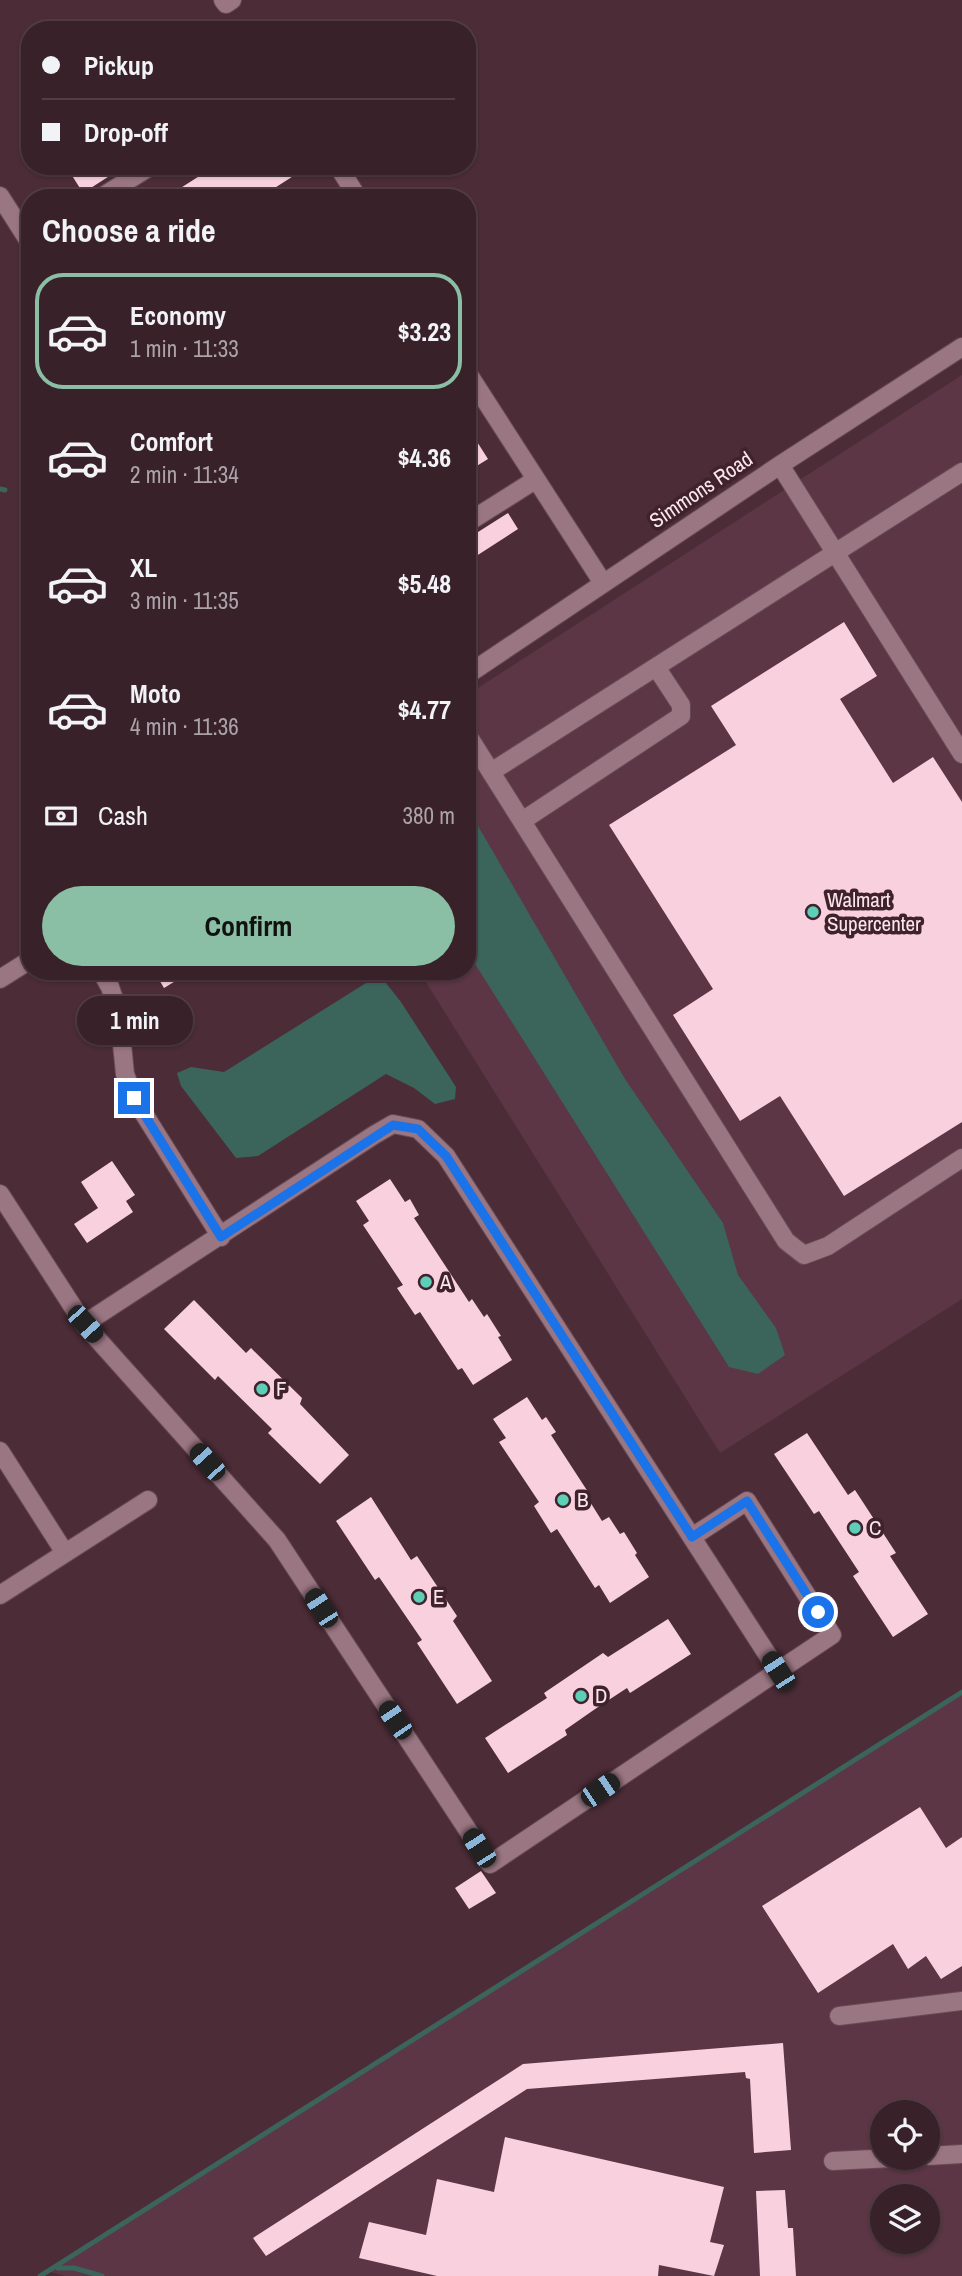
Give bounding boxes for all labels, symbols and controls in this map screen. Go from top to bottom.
text: Pickup [84,48,154,83]
text: Drop-off [84,115,168,150]
text: Choose a ride [42,209,216,252]
text: Economy [130,298,226,333]
icon: car [46,300,109,363]
text: $3.23 [398,314,451,349]
text: 1 min · 11:33 [130,333,239,364]
text: Comfort [130,424,213,459]
icon: car [46,426,109,489]
text: $4.36 [398,440,451,475]
street label: Simmons Road [643,444,758,535]
text: 2 min · 11:34 [130,459,239,490]
text: XL [130,550,157,585]
icon: car [46,552,109,615]
text: $5.48 [398,566,451,601]
text: 3 min · 11:35 [130,585,239,616]
text: Moto [130,676,181,711]
icon: car [46,678,109,741]
text: $4.77 [398,692,451,727]
text: 4 min · 11:36 [130,711,239,742]
icon: cash [42,797,80,835]
text: Cash [98,798,148,833]
text: 380 m [403,800,455,831]
place label: Walmart Supercenter [827,885,921,938]
button: Confirm [42,886,455,966]
marker: Walmart Supercenter [805,904,821,920]
callout: 1 min [76,996,192,1046]
text: 1 min [110,1005,160,1036]
route end [118,1082,150,1114]
place label: A [439,1267,452,1296]
marker: A [418,1274,434,1290]
car [64,1301,107,1347]
place label: F [276,1374,287,1403]
marker: F [254,1381,270,1397]
car [186,1439,229,1485]
place label: B [577,1485,589,1514]
marker: B [555,1492,571,1508]
place label: C [869,1513,881,1542]
marker: C [847,1520,863,1536]
place label: E [433,1582,445,1611]
car [301,1585,342,1631]
marker: E [411,1589,427,1605]
route start [802,1596,834,1628]
car [758,1648,799,1694]
place label: D [595,1681,607,1710]
marker: D [573,1688,589,1704]
car [375,1697,416,1743]
car [577,1770,624,1810]
car [459,1825,500,1871]
map controls [870,2100,940,2254]
button: locate [870,2100,940,2170]
button: layers [870,2184,940,2254]

